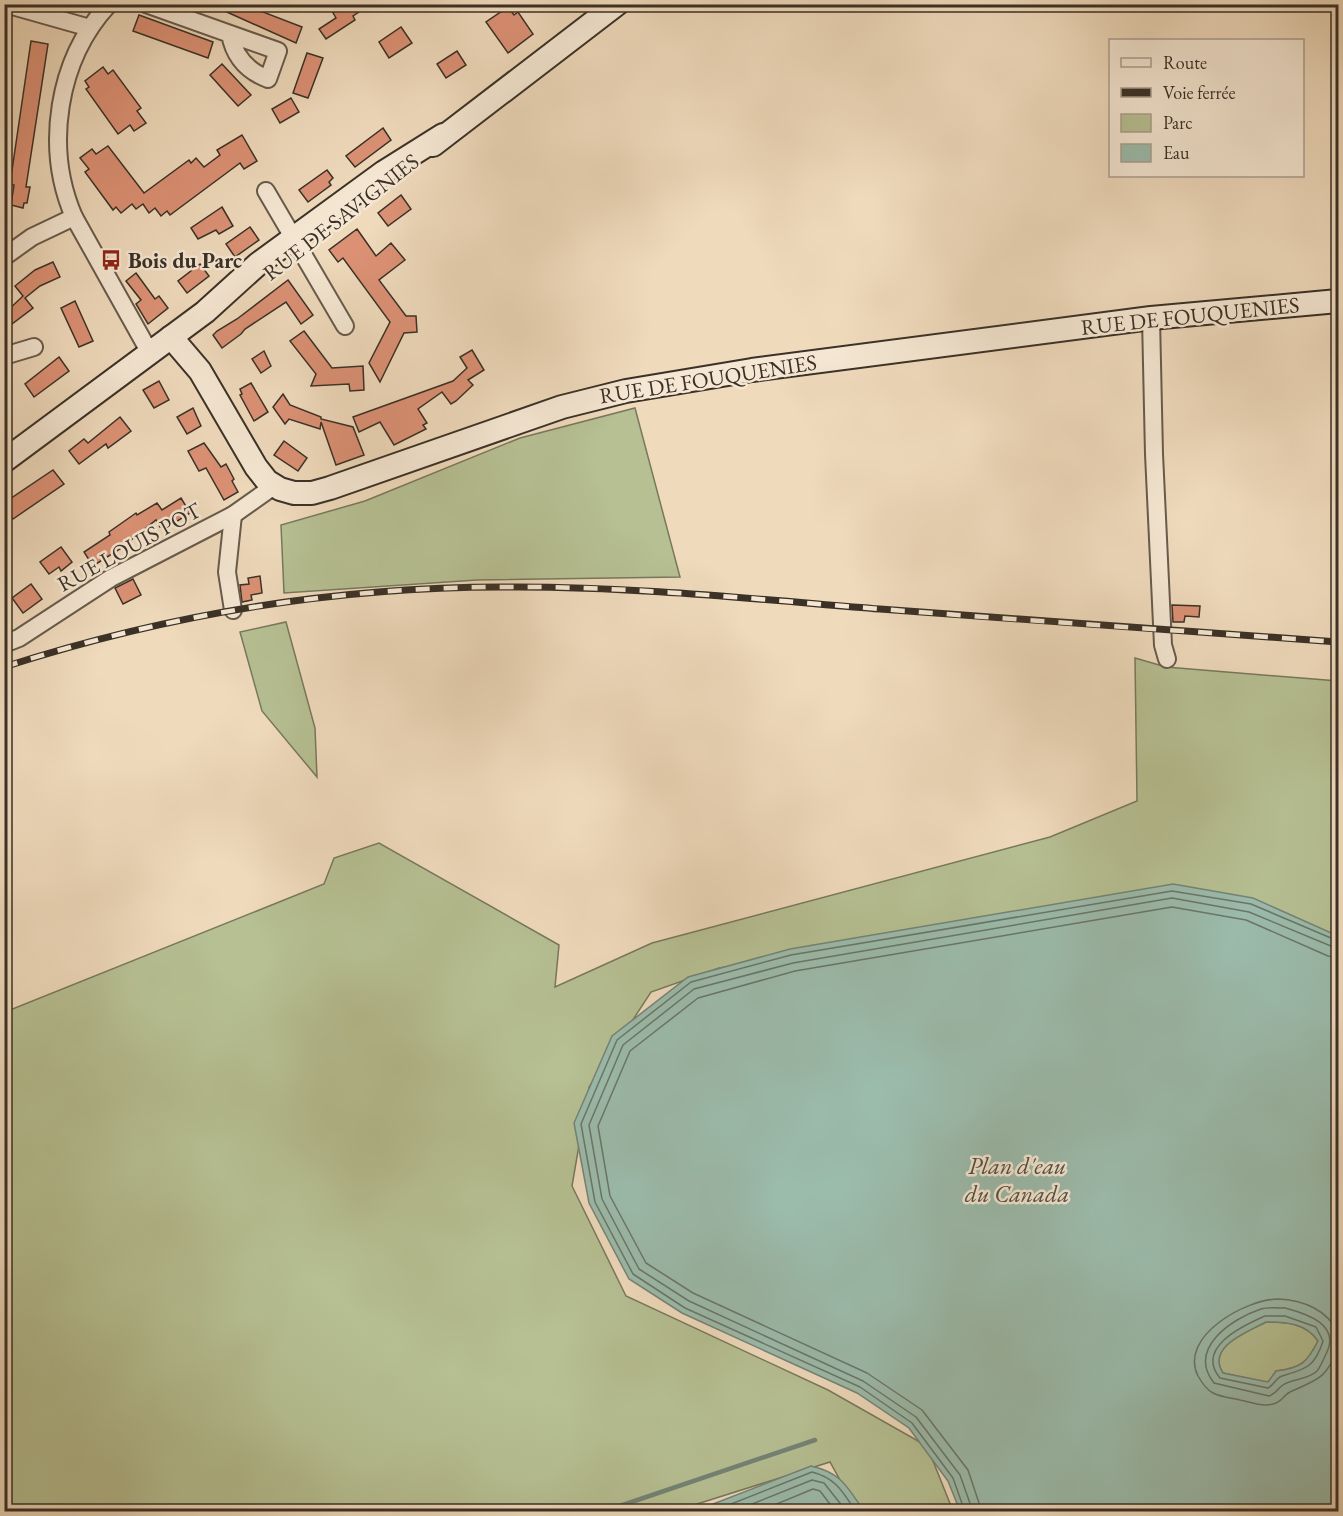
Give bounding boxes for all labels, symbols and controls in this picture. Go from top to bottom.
legend [1109,39,1304,177]
text: Route [1163,51,1207,74]
text: Voie ferrée [1163,81,1235,104]
text: Parc [1163,111,1193,134]
text: Eau [1163,141,1190,164]
street label: RUE DE SAVIGNIES [257,147,425,287]
place label: Bois du Parc [128,246,242,275]
bus stop icon: Bois du Parc [99,248,123,272]
street label: RUE DE FOUQUENIES [1079,290,1301,342]
street label: RUE DE FOUQUENIES [597,348,819,410]
street label: RUE LOUIS POT [52,495,206,598]
water label: Plan d'eau du Canada [965,1150,1069,1209]

